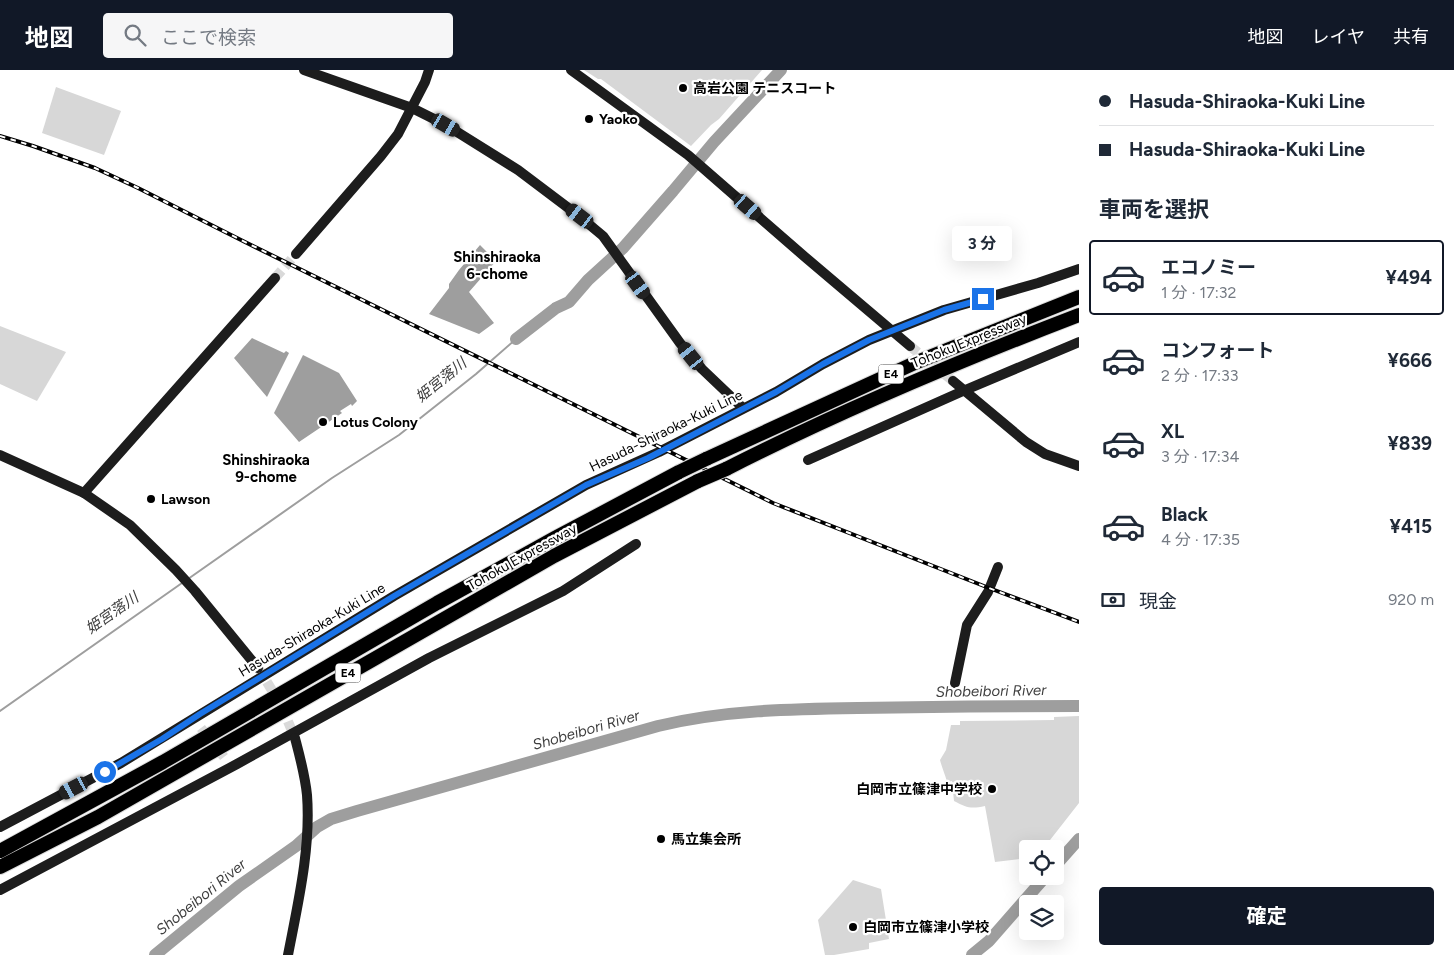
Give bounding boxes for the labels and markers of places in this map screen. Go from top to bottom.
place label: 高岩公園 テニスコート [693,80,836,97]
marker: 高岩公園 テニスコート [677,82,689,94]
place label: Yaoko [599,111,638,128]
marker: Yaoko [583,113,595,125]
place label: Lotus Colony [333,414,419,431]
marker: Lotus Colony [317,416,329,428]
place label: Lawson [161,491,210,508]
marker: Lawson [145,493,157,505]
place label: 白岡市立篠津中学校 [856,781,982,798]
marker: 白岡市立篠津中学校 [986,783,998,795]
place label: 馬立集会所 [671,831,741,848]
marker: 馬立集会所 [655,833,667,845]
place label: 白岡市立篠津小学校 [863,919,989,936]
marker: 白岡市立篠津小学校 [847,921,859,933]

